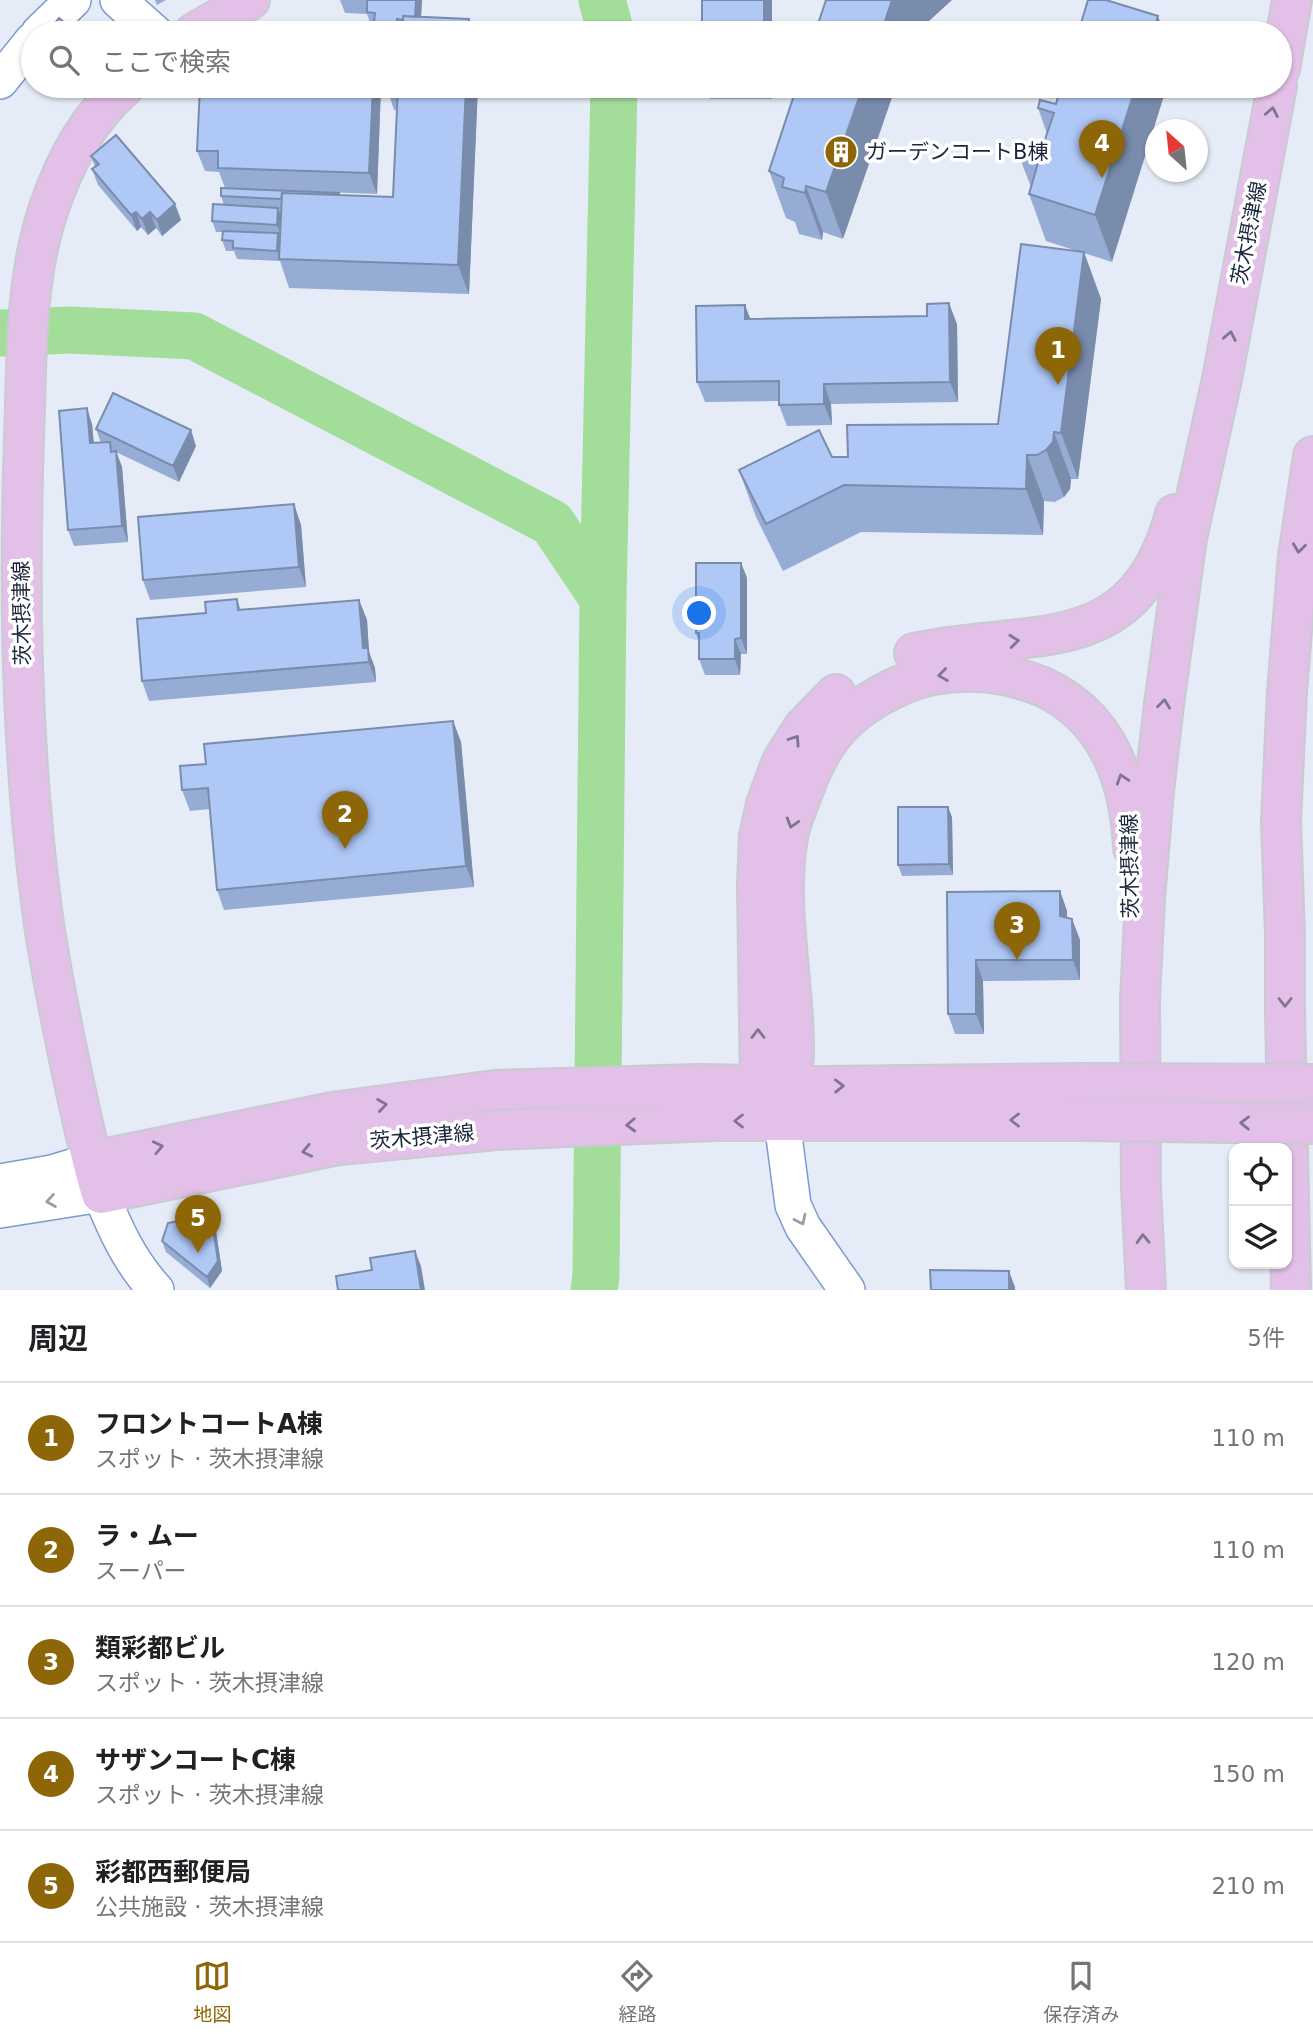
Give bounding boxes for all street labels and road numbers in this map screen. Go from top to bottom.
street label: 茨木摂津線 [1227,179,1271,287]
street label: 茨木摂津線 [9,560,35,666]
street label: 茨木摂津線 [1117,813,1143,919]
street label: 茨木摂津線 [369,1120,475,1154]

